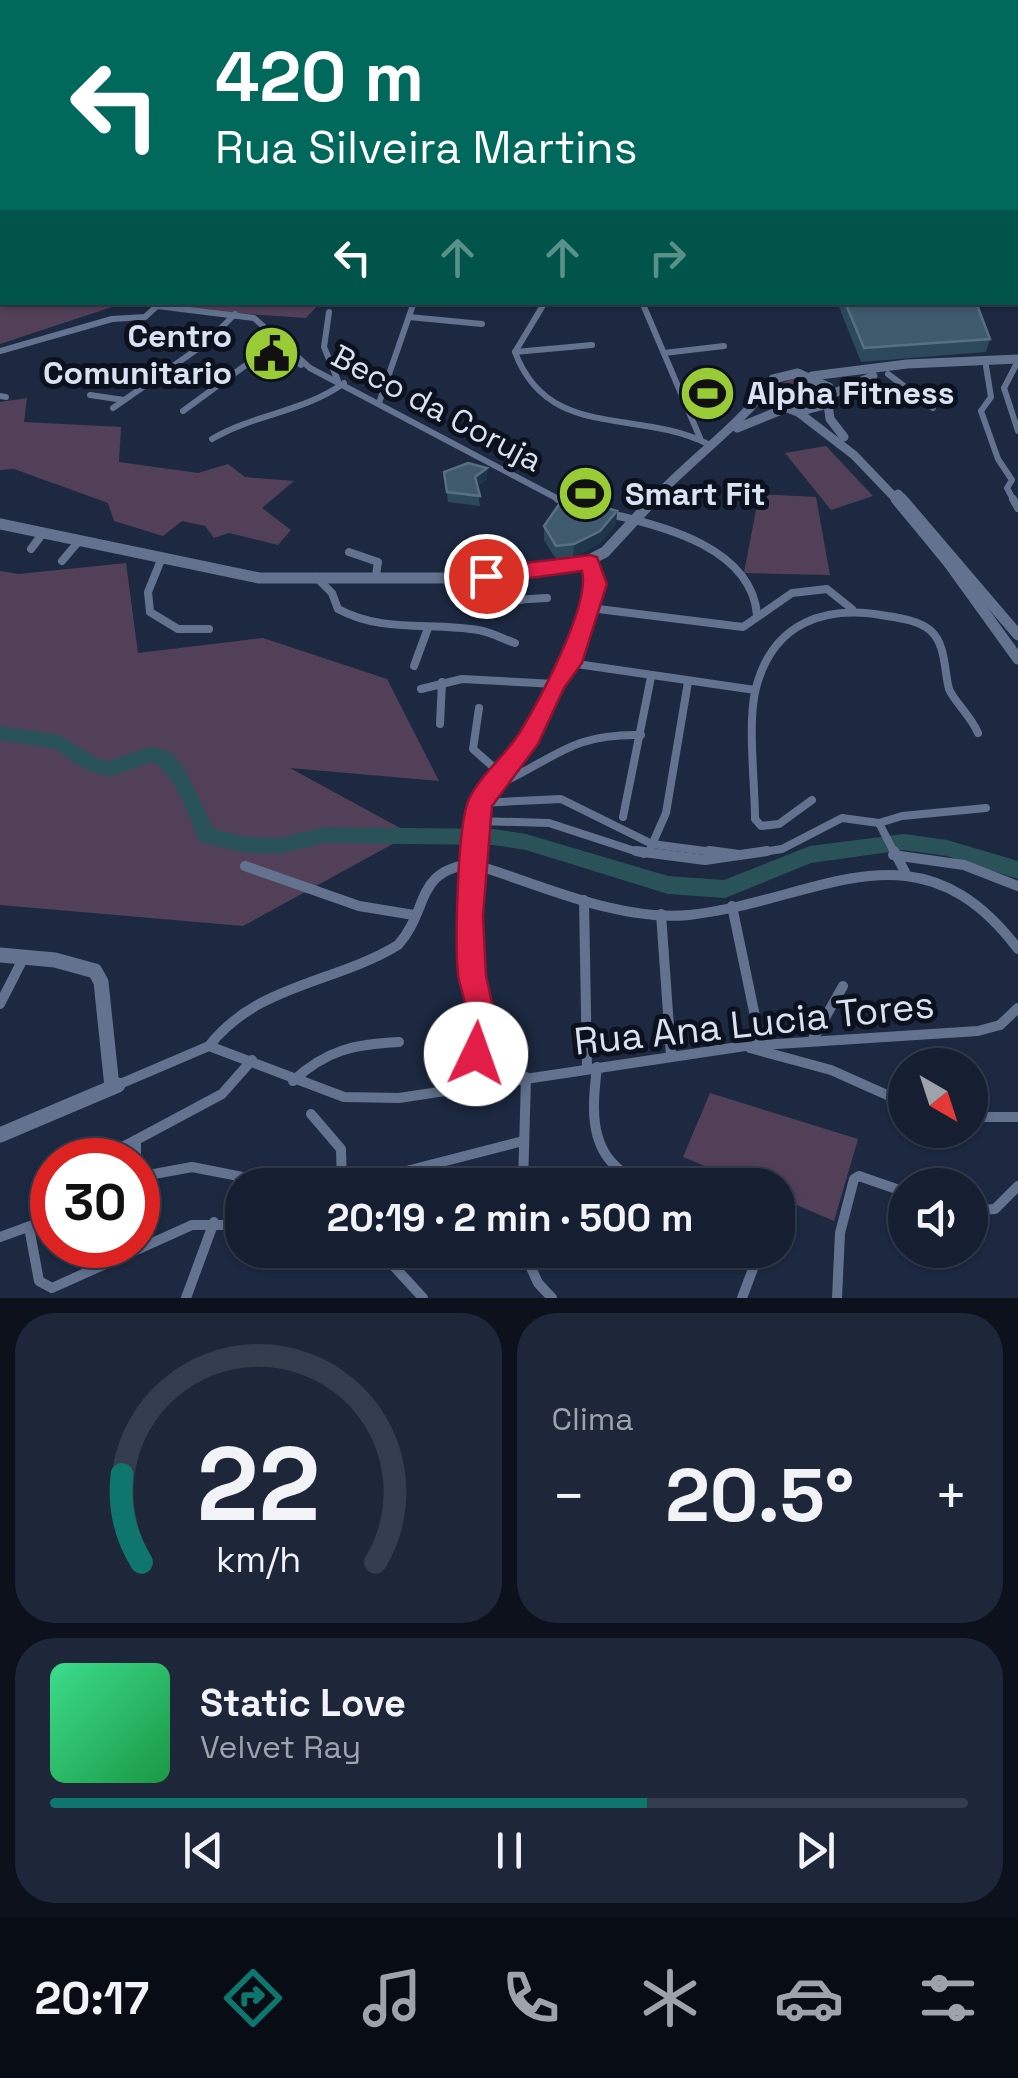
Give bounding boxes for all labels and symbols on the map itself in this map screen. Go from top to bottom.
place label: Centro Comunitario [43,316,232,393]
public building icon: Centro Comunitario [241,324,301,384]
street label: Beco da Coruja [325,336,549,480]
sports icon: Alpha Fitness [678,363,738,423]
place label: Alpha Fitness [747,373,954,413]
sports icon: Smart Fit [556,464,616,524]
place label: Smart Fit [625,474,766,514]
pin [444,534,529,619]
street label: Rua Ana Lucia Tores [572,980,936,1066]
position arrow [424,1002,528,1106]
north arrow [888,1048,988,1148]
speed limit sign: 30 [30,1138,160,1268]

